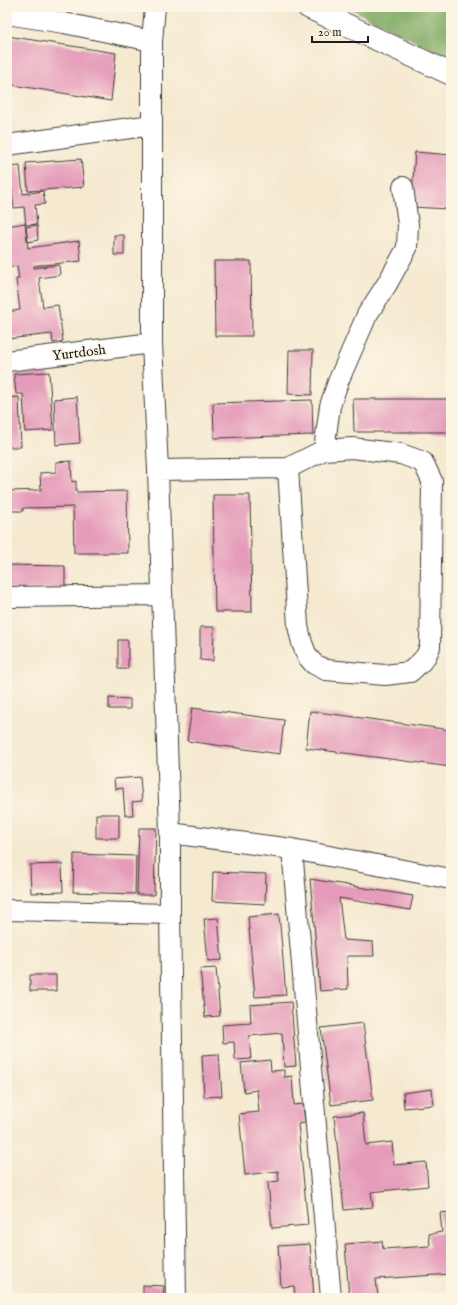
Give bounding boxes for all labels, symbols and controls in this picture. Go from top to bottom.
scale bar [312,18,368,44]
text: 20 m [318,25,341,40]
street label: Yurtdosh [51,341,107,365]

